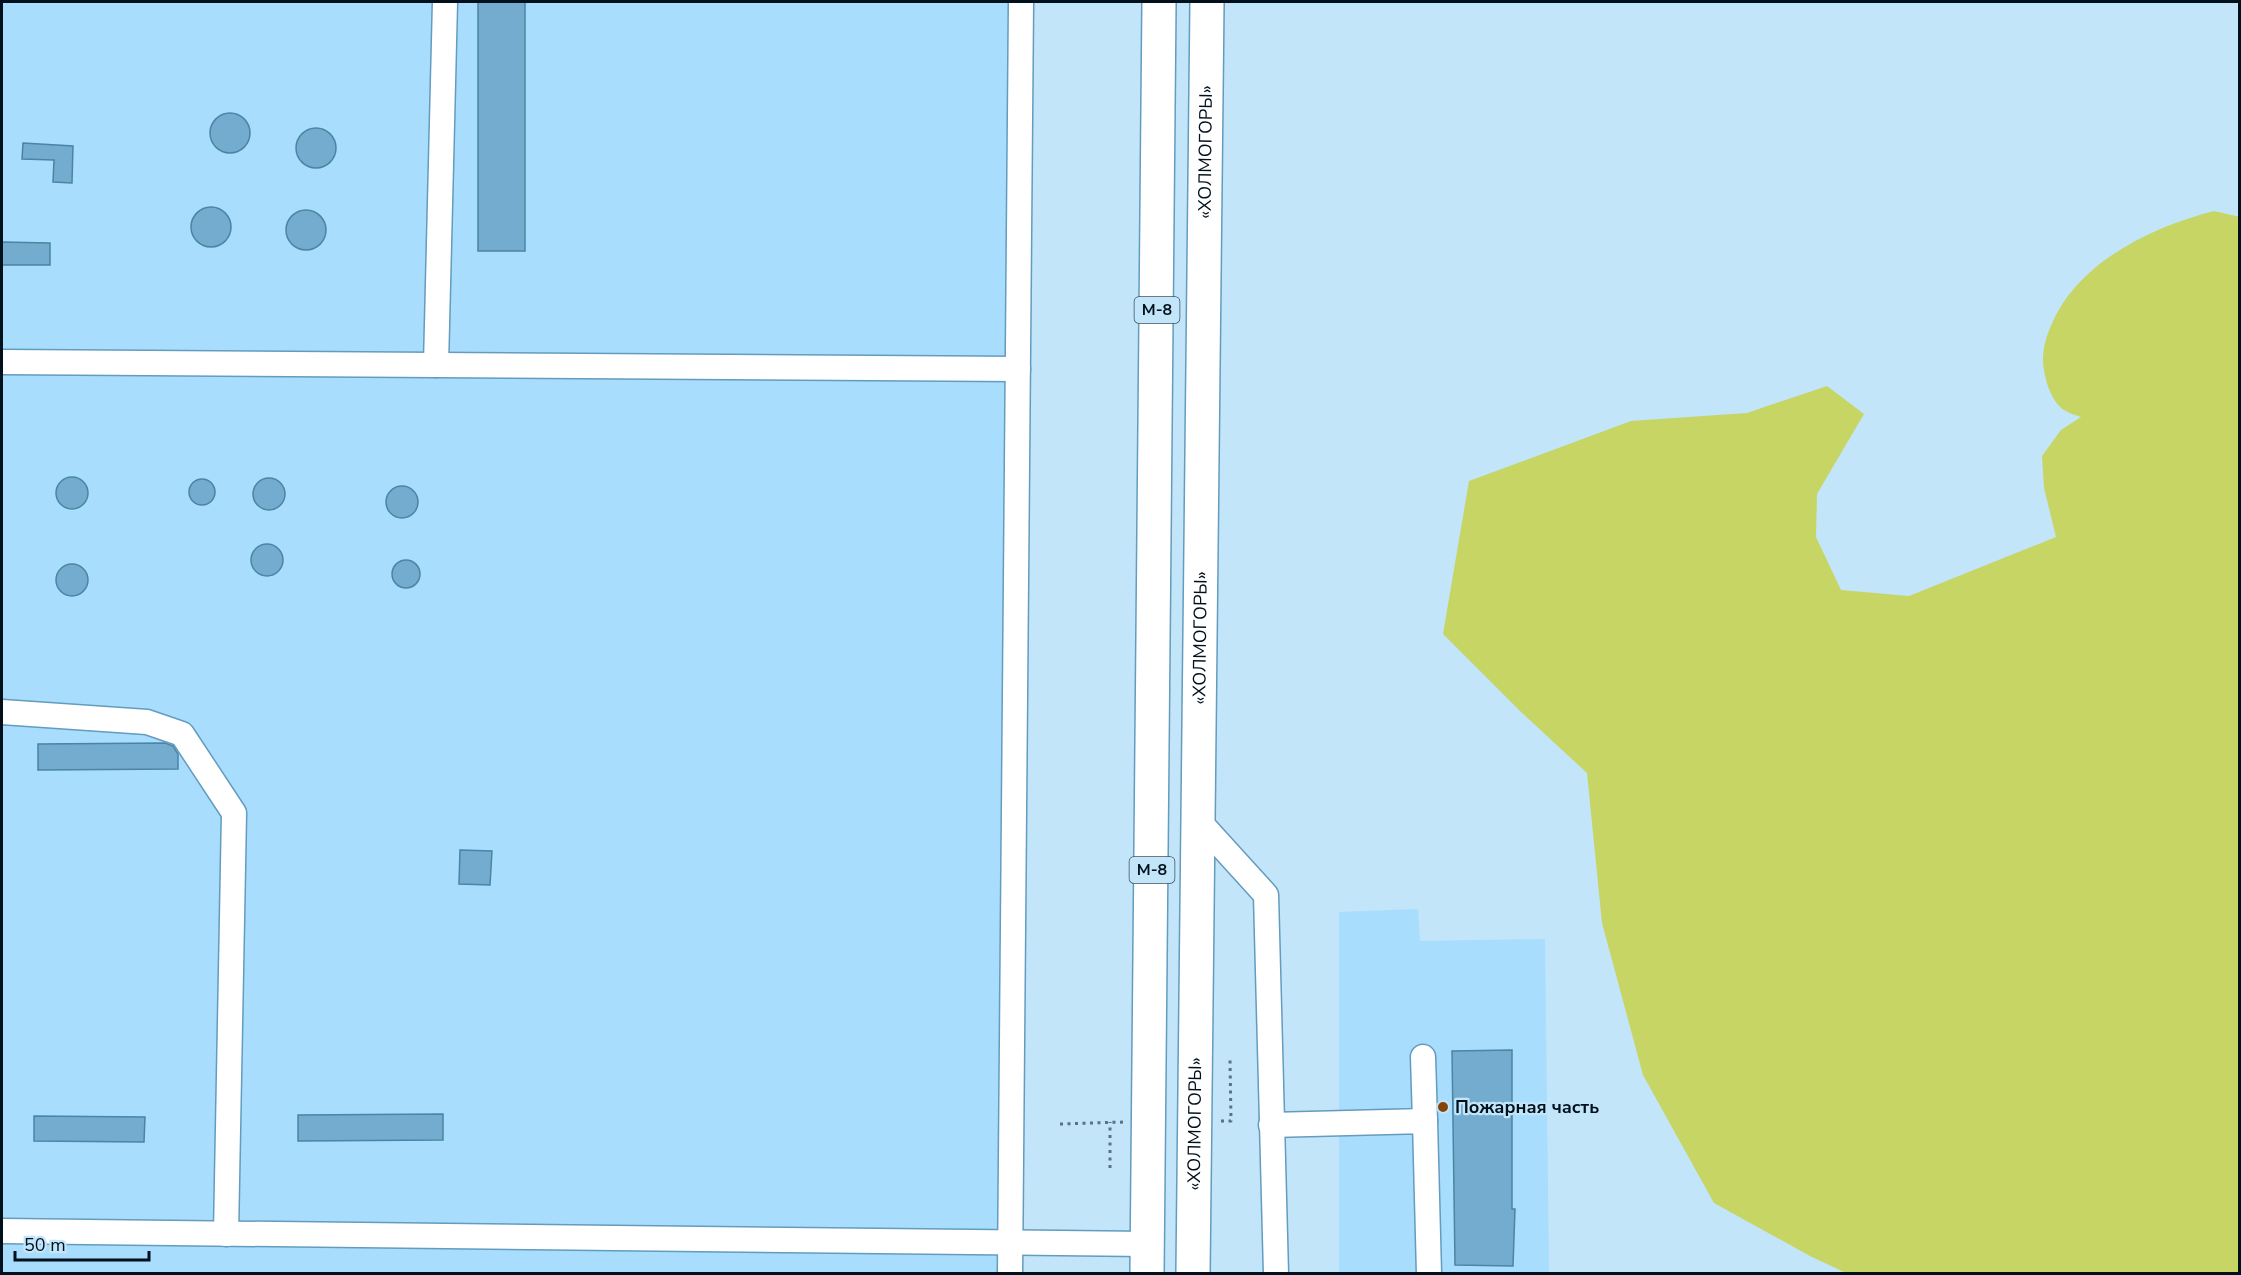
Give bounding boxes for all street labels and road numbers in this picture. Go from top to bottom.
street label: «ХОЛМОГОРЫ» [1193,85,1218,219]
road number: М-8 [1134,297,1180,323]
street label: «ХОЛМОГОРЫ» [1187,571,1213,705]
road number: М-8 [1130,857,1174,883]
street label: «ХОЛМОГОРЫ» [1182,1057,1207,1191]

